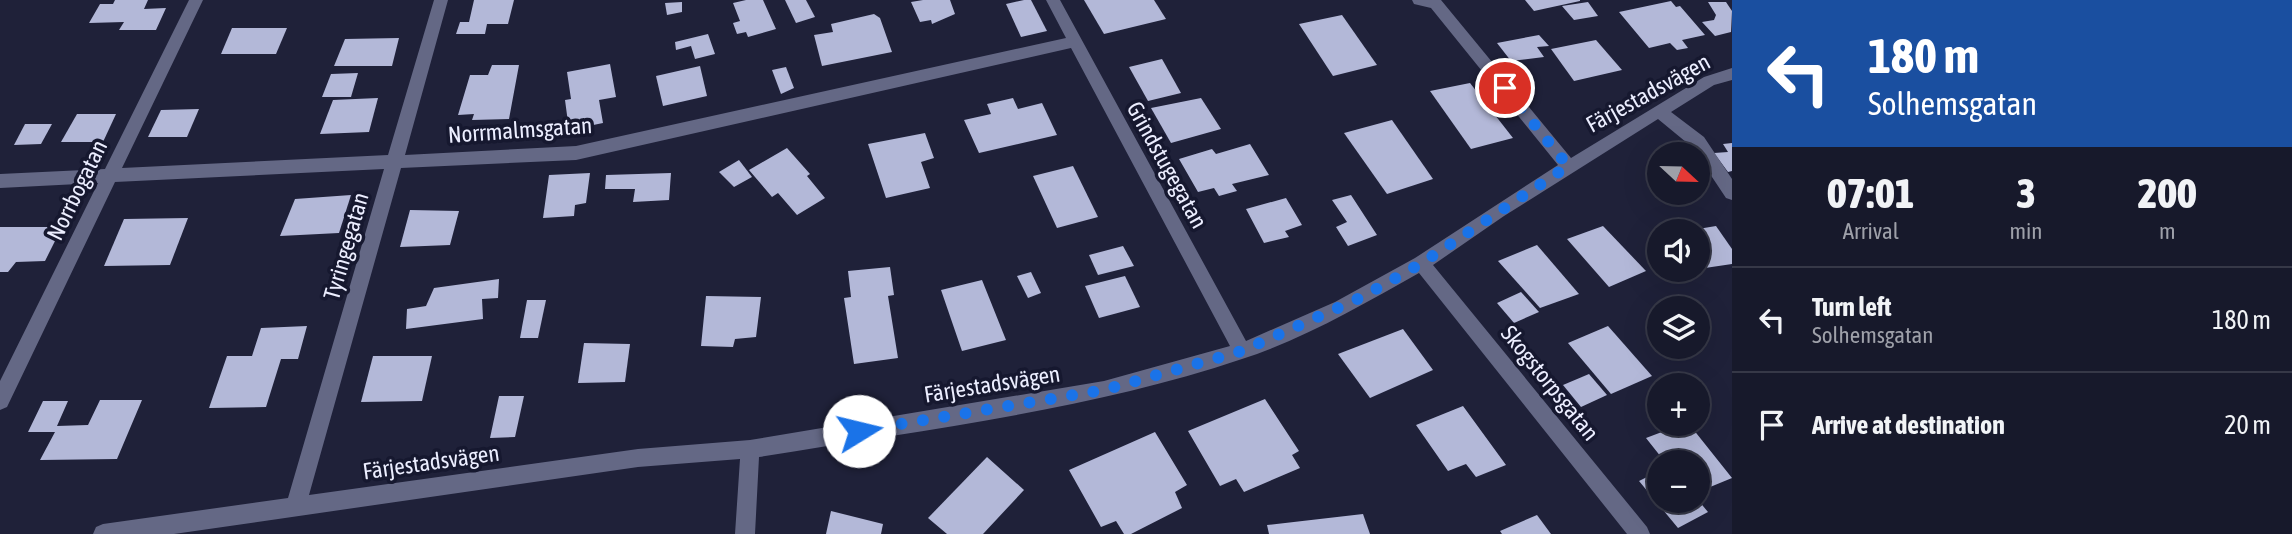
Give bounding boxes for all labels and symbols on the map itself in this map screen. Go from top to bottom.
street label: Färjestadsvägen [1582,48,1714,138]
pin [1475,58,1535,118]
street label: Grindstugegatan [1122,97,1212,233]
street label: Norrmalmsgatan [447,112,593,148]
street label: Norrbogatan [42,136,112,244]
north arrow [1647,142,1710,205]
street label: Tyringegatan [318,189,374,303]
street label: Skogstorpsgatan [1496,321,1604,445]
street label: Färjestadsvägen [922,360,1062,408]
position arrow [822,394,896,468]
street label: Färjestadsvägen [361,440,501,484]

